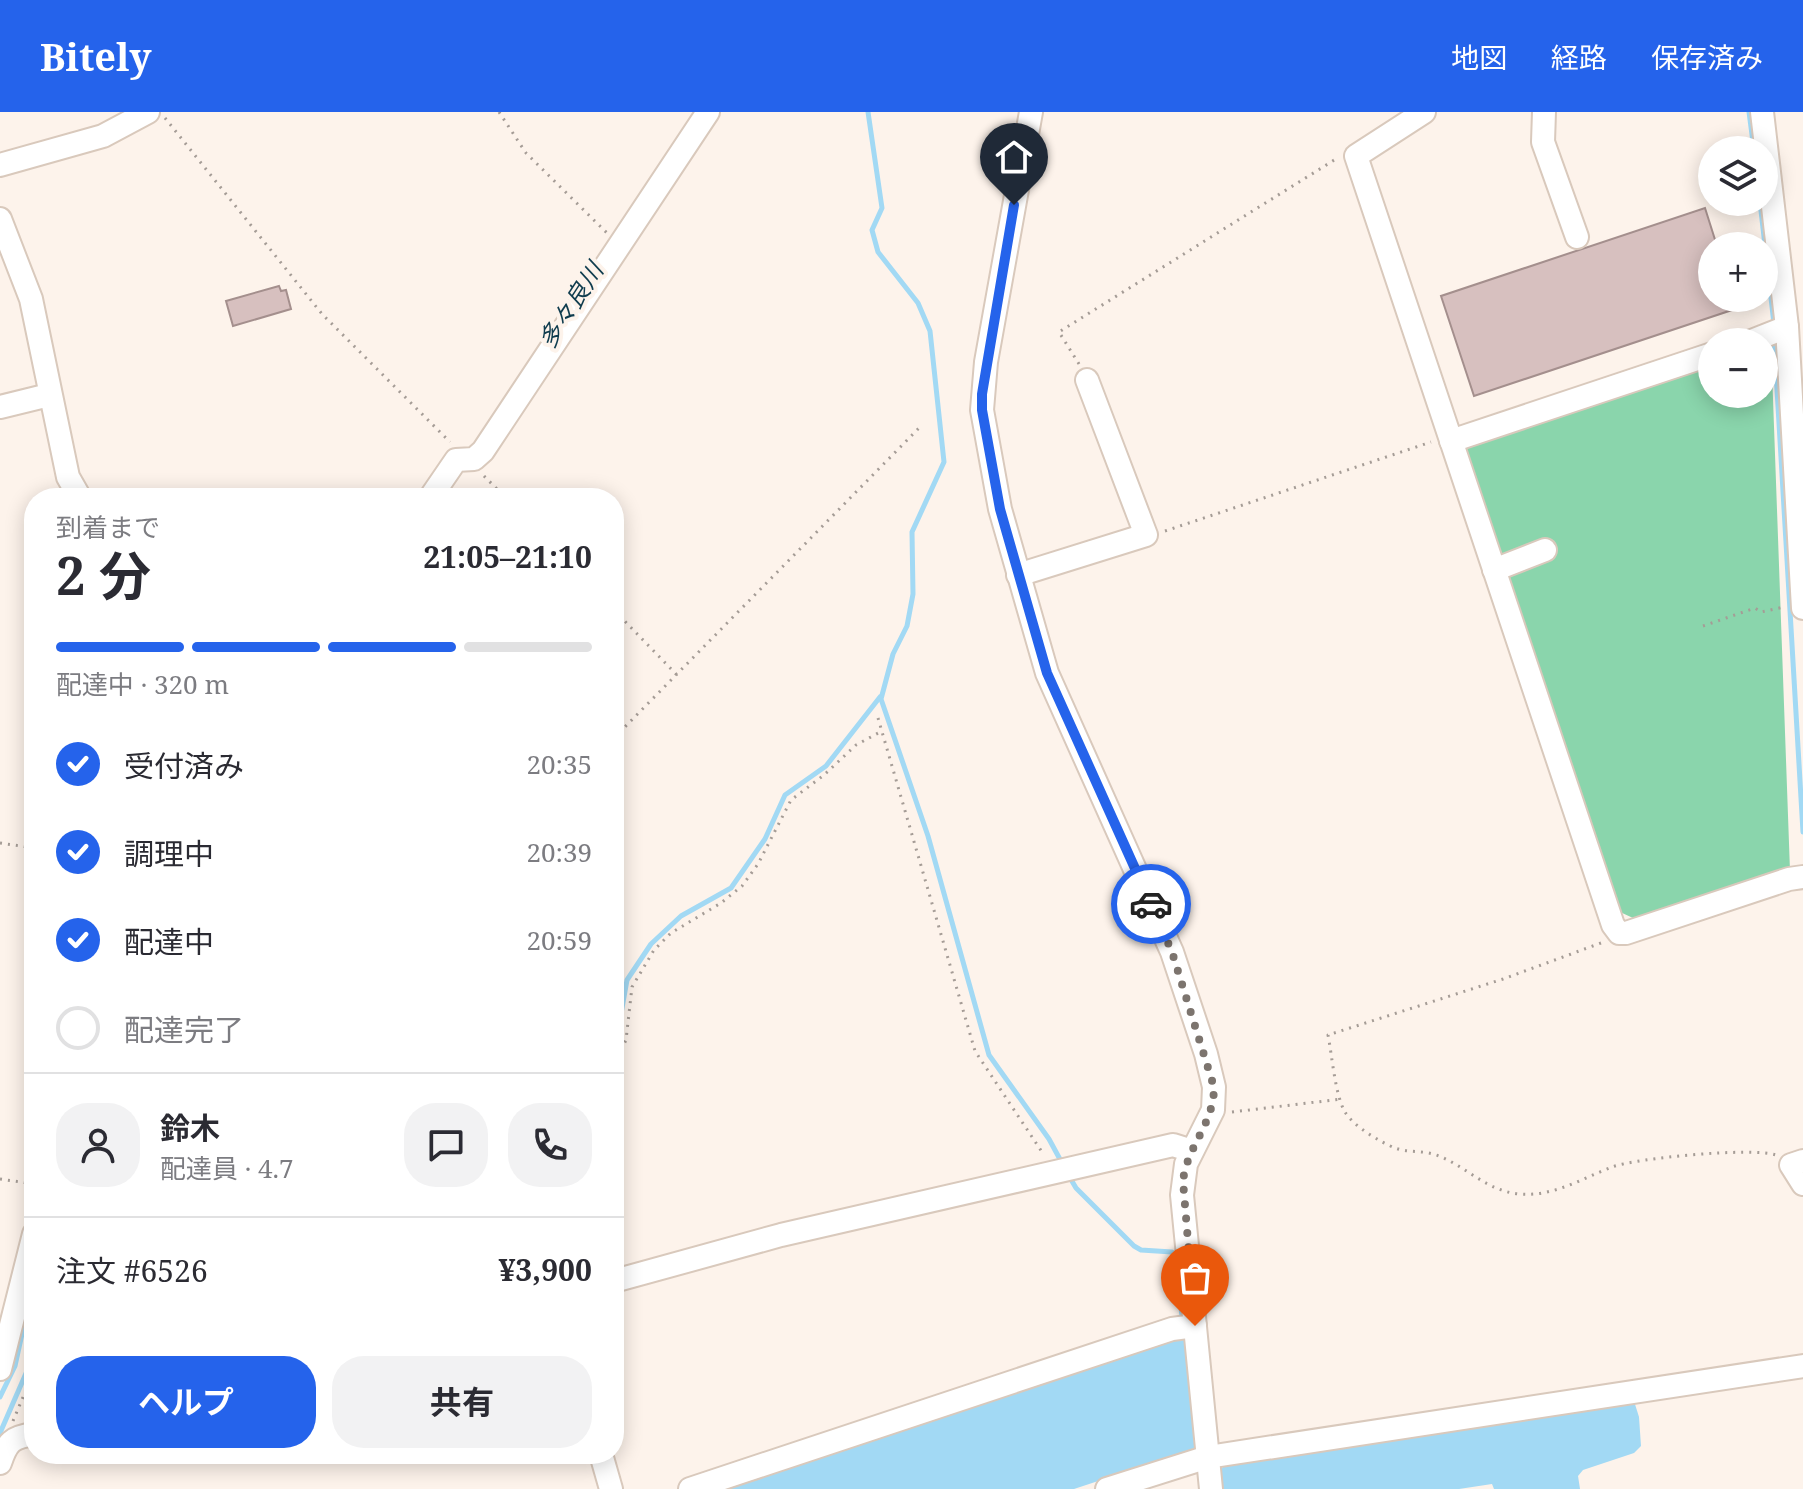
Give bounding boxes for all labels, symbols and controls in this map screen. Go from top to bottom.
text: Bitely [40,30,151,82]
text: 地図 [1451,38,1507,76]
text: 経路 [1551,38,1607,76]
text: 保存済み [1651,38,1763,76]
pin [980,123,1048,205]
icon: home [992,135,1036,179]
map controls [1698,136,1778,408]
button: layers [1698,136,1778,216]
button: + [1698,232,1778,312]
water label: 多々良川 [530,253,612,354]
button: − [1698,328,1778,408]
text: 到着まで [56,509,160,545]
text: 21:05–21:10 [423,536,592,577]
text: 2 分 [56,539,151,610]
text: 配達中 · 320 m [56,666,229,702]
icon: check [56,742,100,786]
text: 受付済み [124,745,244,786]
text: 20:35 [526,746,592,782]
icon: check [56,830,100,874]
text: 調理中 [124,833,214,874]
text: 20:39 [526,834,592,870]
courier [1111,864,1191,944]
icon: car [1129,882,1173,926]
icon: check [56,918,100,962]
text: 配達中 [124,921,214,962]
text: 20:59 [526,922,592,958]
text: 配達完了 [124,1009,244,1050]
button: person [56,1103,140,1187]
button: chat [404,1103,488,1187]
button: phone [508,1103,592,1187]
text: 鈴木 [160,1107,220,1148]
text: 配達員 · 4.7 [160,1150,294,1186]
pin [1161,1244,1229,1326]
text: ¥3,900 [498,1249,592,1290]
text: 注文 #6526 [56,1250,208,1291]
icon: bag [1173,1256,1217,1300]
button: ヘルプ [56,1356,316,1448]
button: 共有 [332,1356,592,1448]

